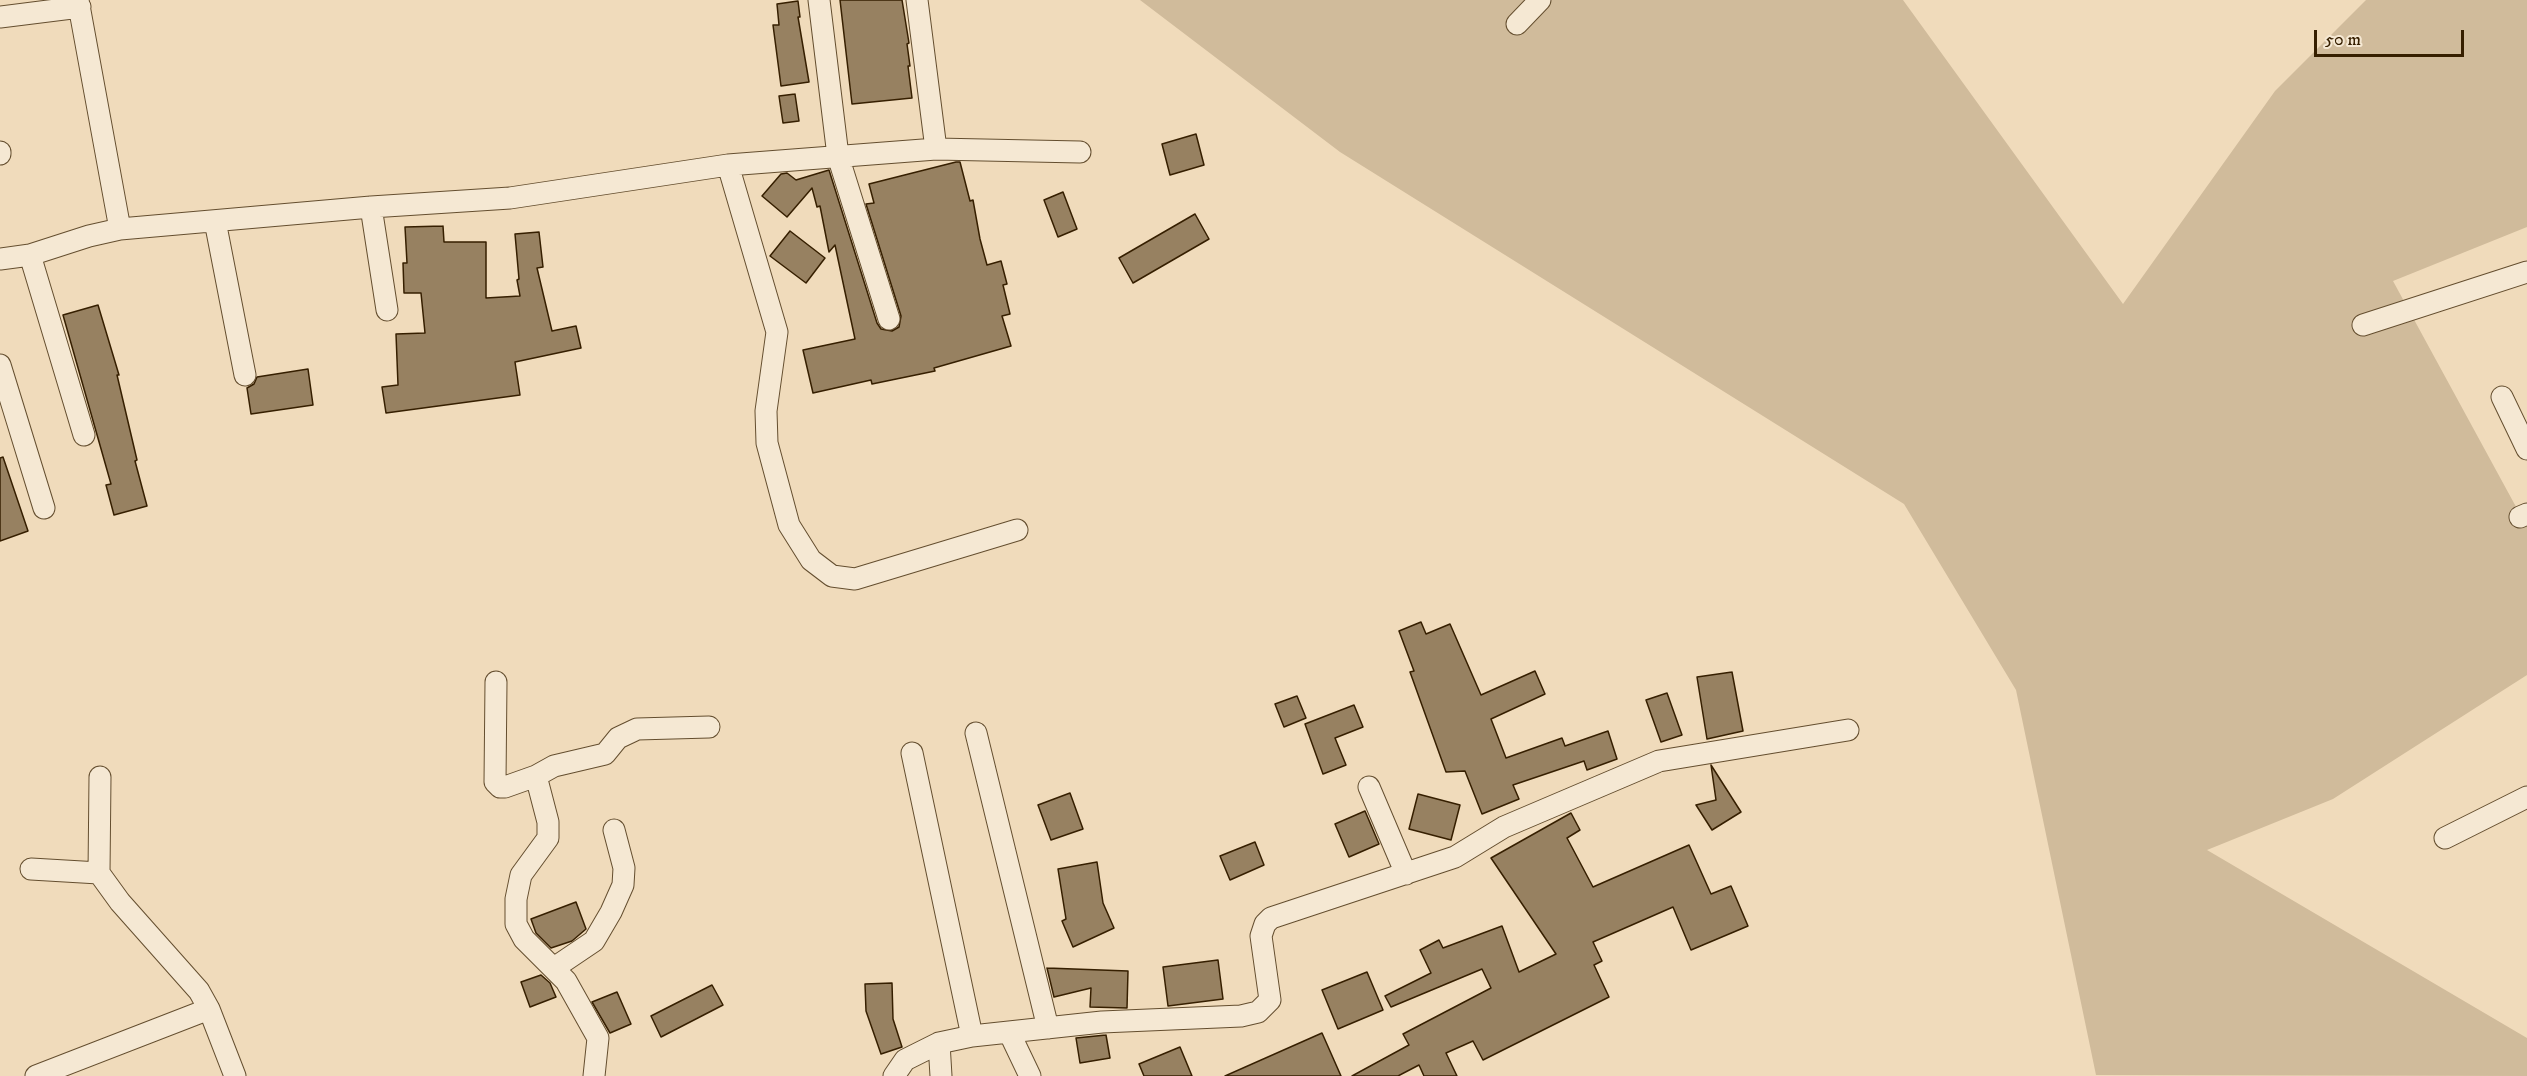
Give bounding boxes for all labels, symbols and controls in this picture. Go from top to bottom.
scale bar [2317,18,2467,56]
text: 50 m [2325,29,2361,51]

